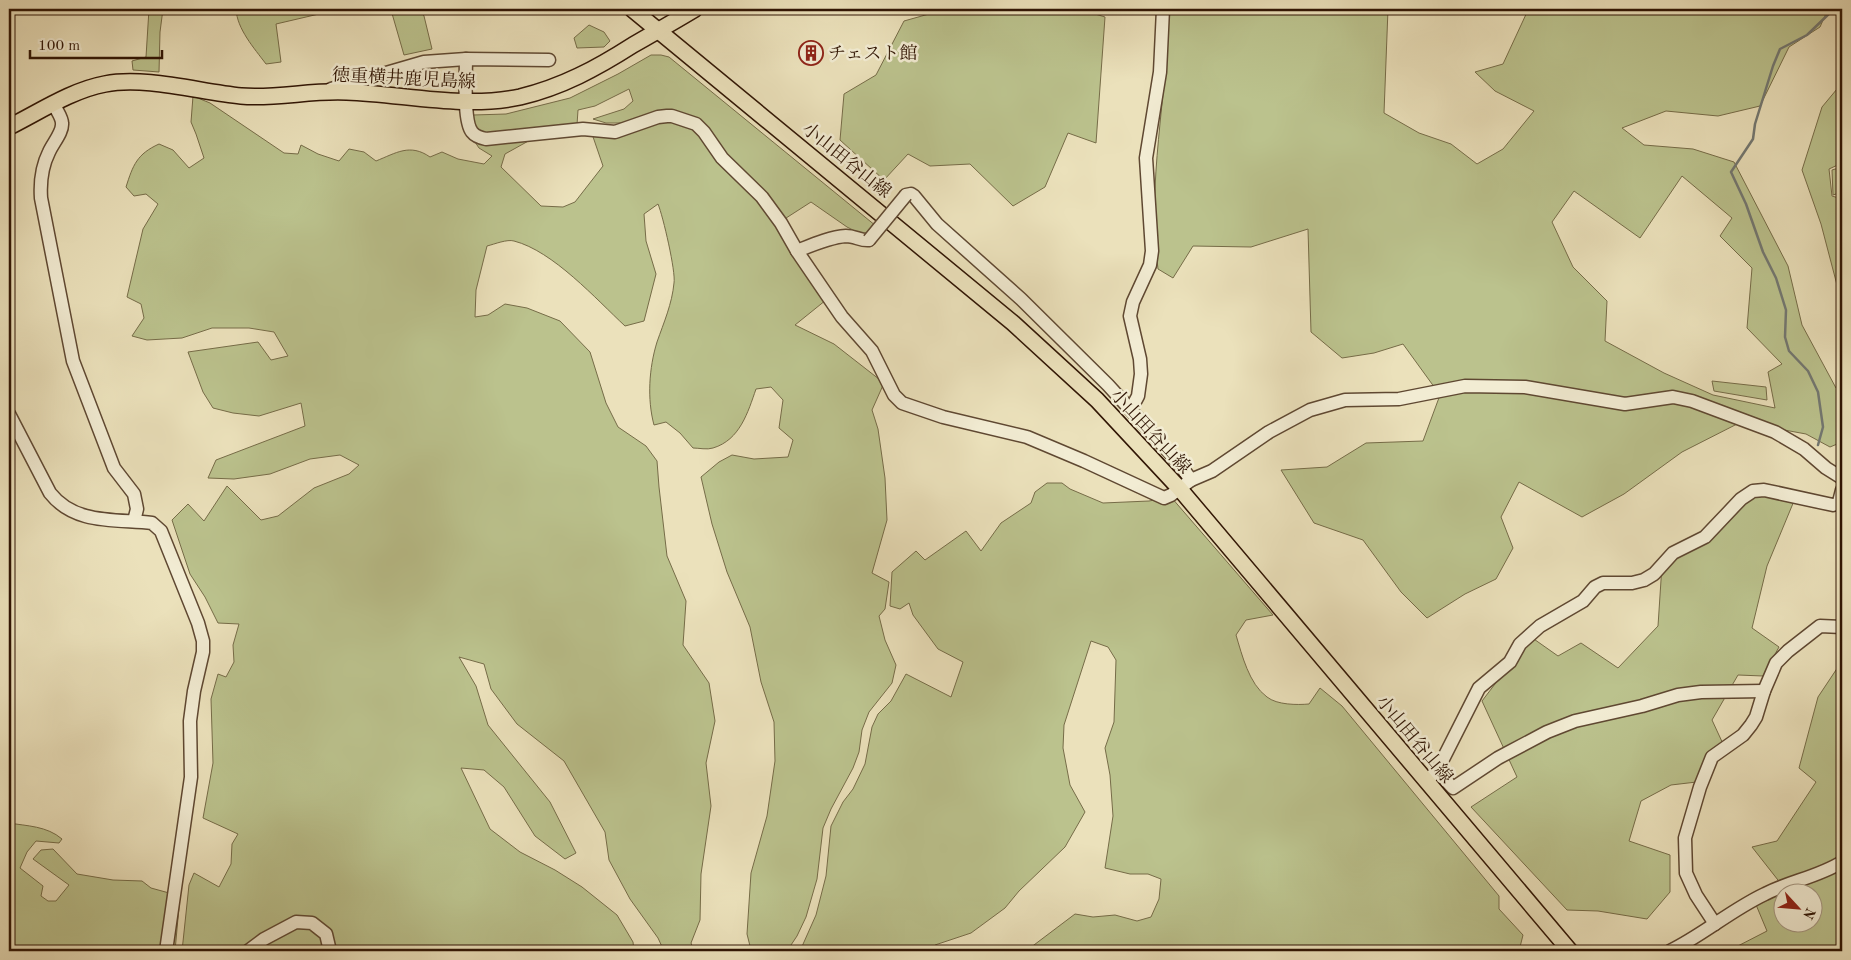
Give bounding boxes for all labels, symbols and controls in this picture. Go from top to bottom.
scale bar [30,28,162,60]
text: 100 m [38,39,80,54]
building icon: チェスト館 [798,40,824,66]
place label: チェスト館 [828,43,917,63]
street label: 徳重横井鹿児島線 [332,64,476,92]
street label: 小山田谷山線 [799,118,895,202]
street label: 小山田谷山線 [1107,385,1195,477]
street label: 小山田谷山線 [1373,691,1457,787]
north arrow [1774,882,1824,932]
text: N [1800,905,1817,921]

